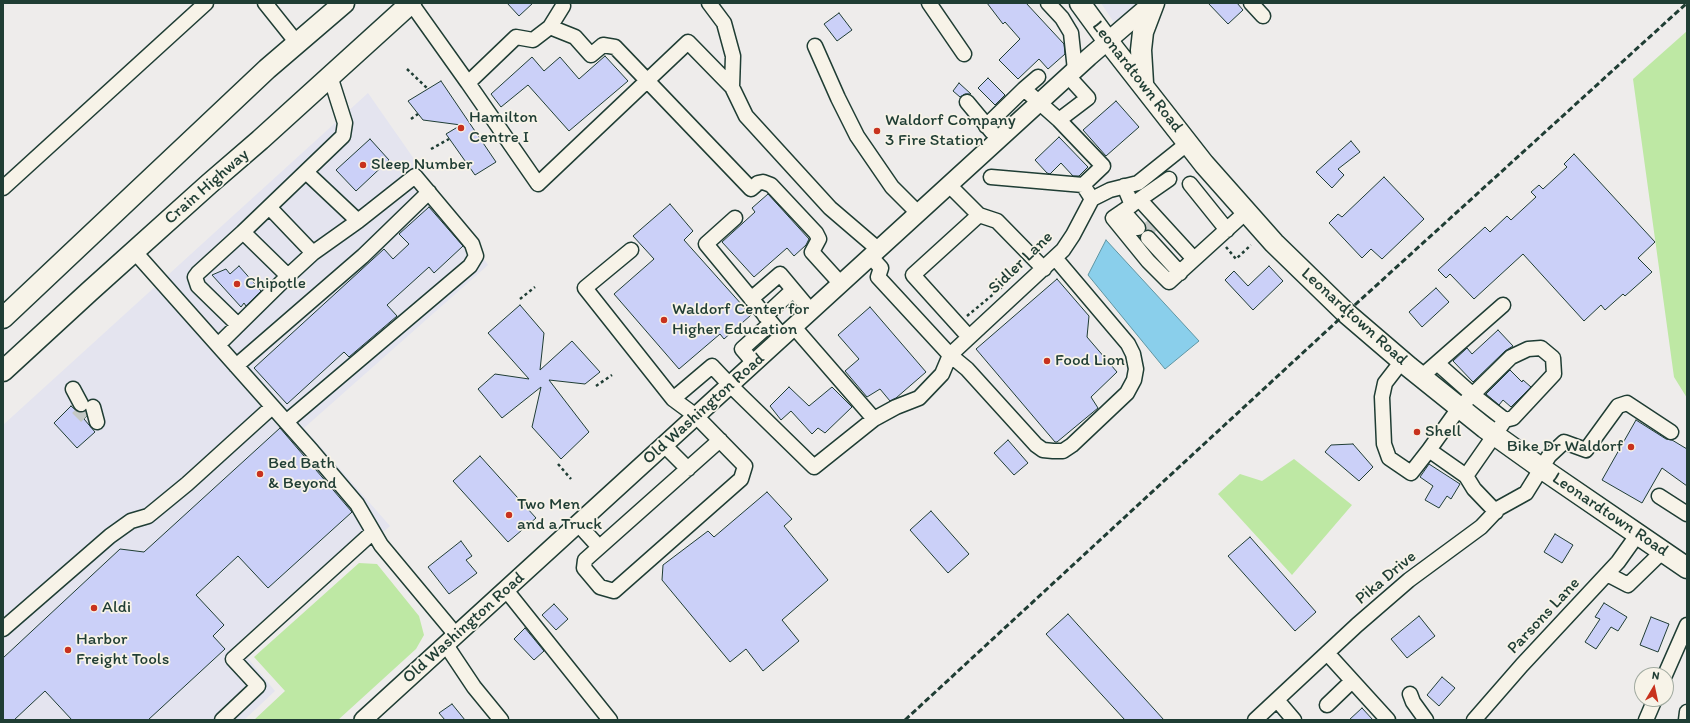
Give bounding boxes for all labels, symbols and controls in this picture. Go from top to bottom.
street label: Leonardtown Road [1087,17,1187,137]
place label: Hamilton Centre I [469,108,538,148]
place label: Waldorf Company 3 Fire Station [885,111,1016,151]
marker: Hamilton Centre I [456,123,466,133]
marker: Waldorf Company 3 Fire Station [872,126,882,136]
street label: Crain Highway [161,145,253,229]
place label: Sleep Number [371,155,473,175]
marker: Sleep Number [358,160,368,170]
street label: Sidler Lane [984,227,1058,299]
street label: Leonardtown Road [1297,264,1411,370]
place label: Chipotle [245,274,306,294]
marker: Chipotle [232,279,242,289]
place label: Waldorf Center for Higher Education [672,300,809,340]
marker: Waldorf Center for Higher Education [659,315,669,325]
street label: Old Washington Road [639,349,769,469]
place label: Food Lion [1055,351,1125,371]
marker: Food Lion [1042,356,1052,366]
place label: Shell [1425,422,1461,442]
marker: Shell [1412,427,1422,437]
place label: Bike Dr Waldorf [1507,437,1623,457]
marker: Bike Dr Waldorf [1626,442,1636,452]
place label: Bed Bath & Beyond [268,454,337,494]
street label: Leonardtown Road [1548,468,1672,562]
marker: Bed Bath & Beyond [255,469,265,479]
place label: Two Men and a Truck [517,495,602,535]
marker: Two Men and a Truck [504,510,514,520]
street label: Pika Drive [1351,547,1421,609]
street label: Old Washington Road [399,568,529,688]
street label: Parsons Lane [1503,574,1585,658]
place label: Aldi [102,598,131,618]
marker: Aldi [89,603,99,613]
place label: Harbor Freight Tools [76,630,169,670]
marker: Harbor Freight Tools [63,645,73,655]
north arrow [1634,667,1674,707]
text: N [1651,669,1660,683]

